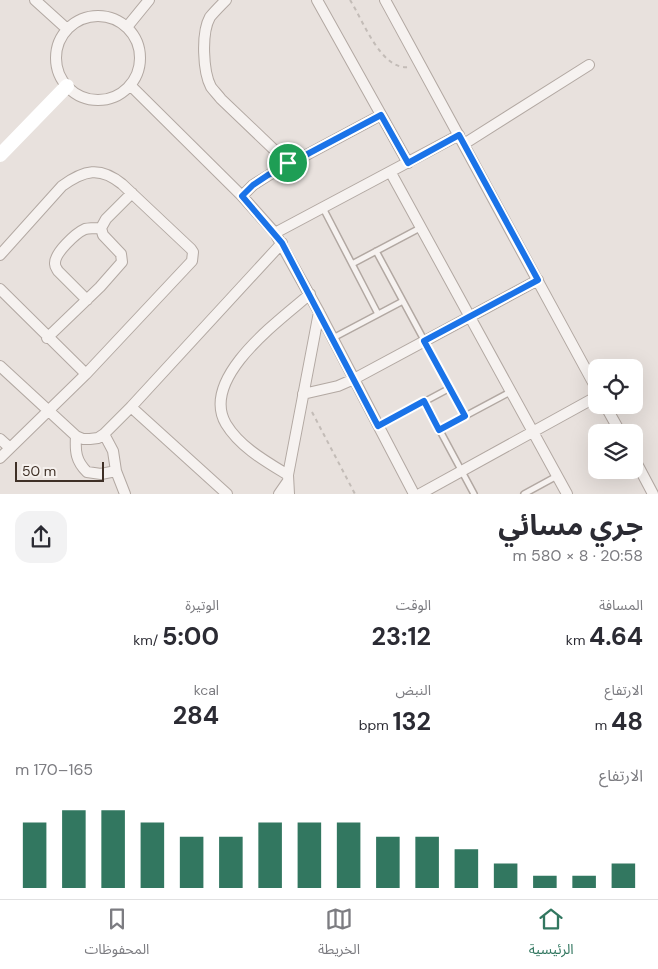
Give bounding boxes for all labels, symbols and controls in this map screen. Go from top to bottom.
pin [267,142,309,184]
icon: arrive [274,149,302,177]
map controls [588,359,643,479]
button: locate [588,359,643,414]
button: layers [588,424,643,479]
scale bar [15,459,104,482]
text: 50 m [22,462,56,480]
text: جري مسائي [498,507,643,544]
button: share [15,511,67,563]
text: 20:58 · 8 × 580 m [513,545,643,566]
text: الوتيرة [185,596,219,614]
text: الوقت [396,596,431,614]
text: المسافة [599,596,643,614]
text: 5:00 [162,620,219,653]
text: 23:12 [372,620,431,653]
text: 4.64 [589,620,643,653]
text: /km [133,631,162,649]
text: km [566,631,589,649]
text: kcal [194,681,219,699]
text: النبض [395,681,431,699]
text: الارتفاع [605,681,643,699]
text: 284 [173,699,219,732]
text: 132 [392,705,431,738]
text: 48 [611,705,643,738]
text: bpm [359,716,392,734]
text: m [595,716,611,734]
text: 165–170 m [15,759,93,780]
text: الارتفاع [599,765,643,786]
tab: المحفوظات [84,905,149,964]
tab: الخريطة [318,905,360,964]
tab: الرئيسية [529,905,574,964]

